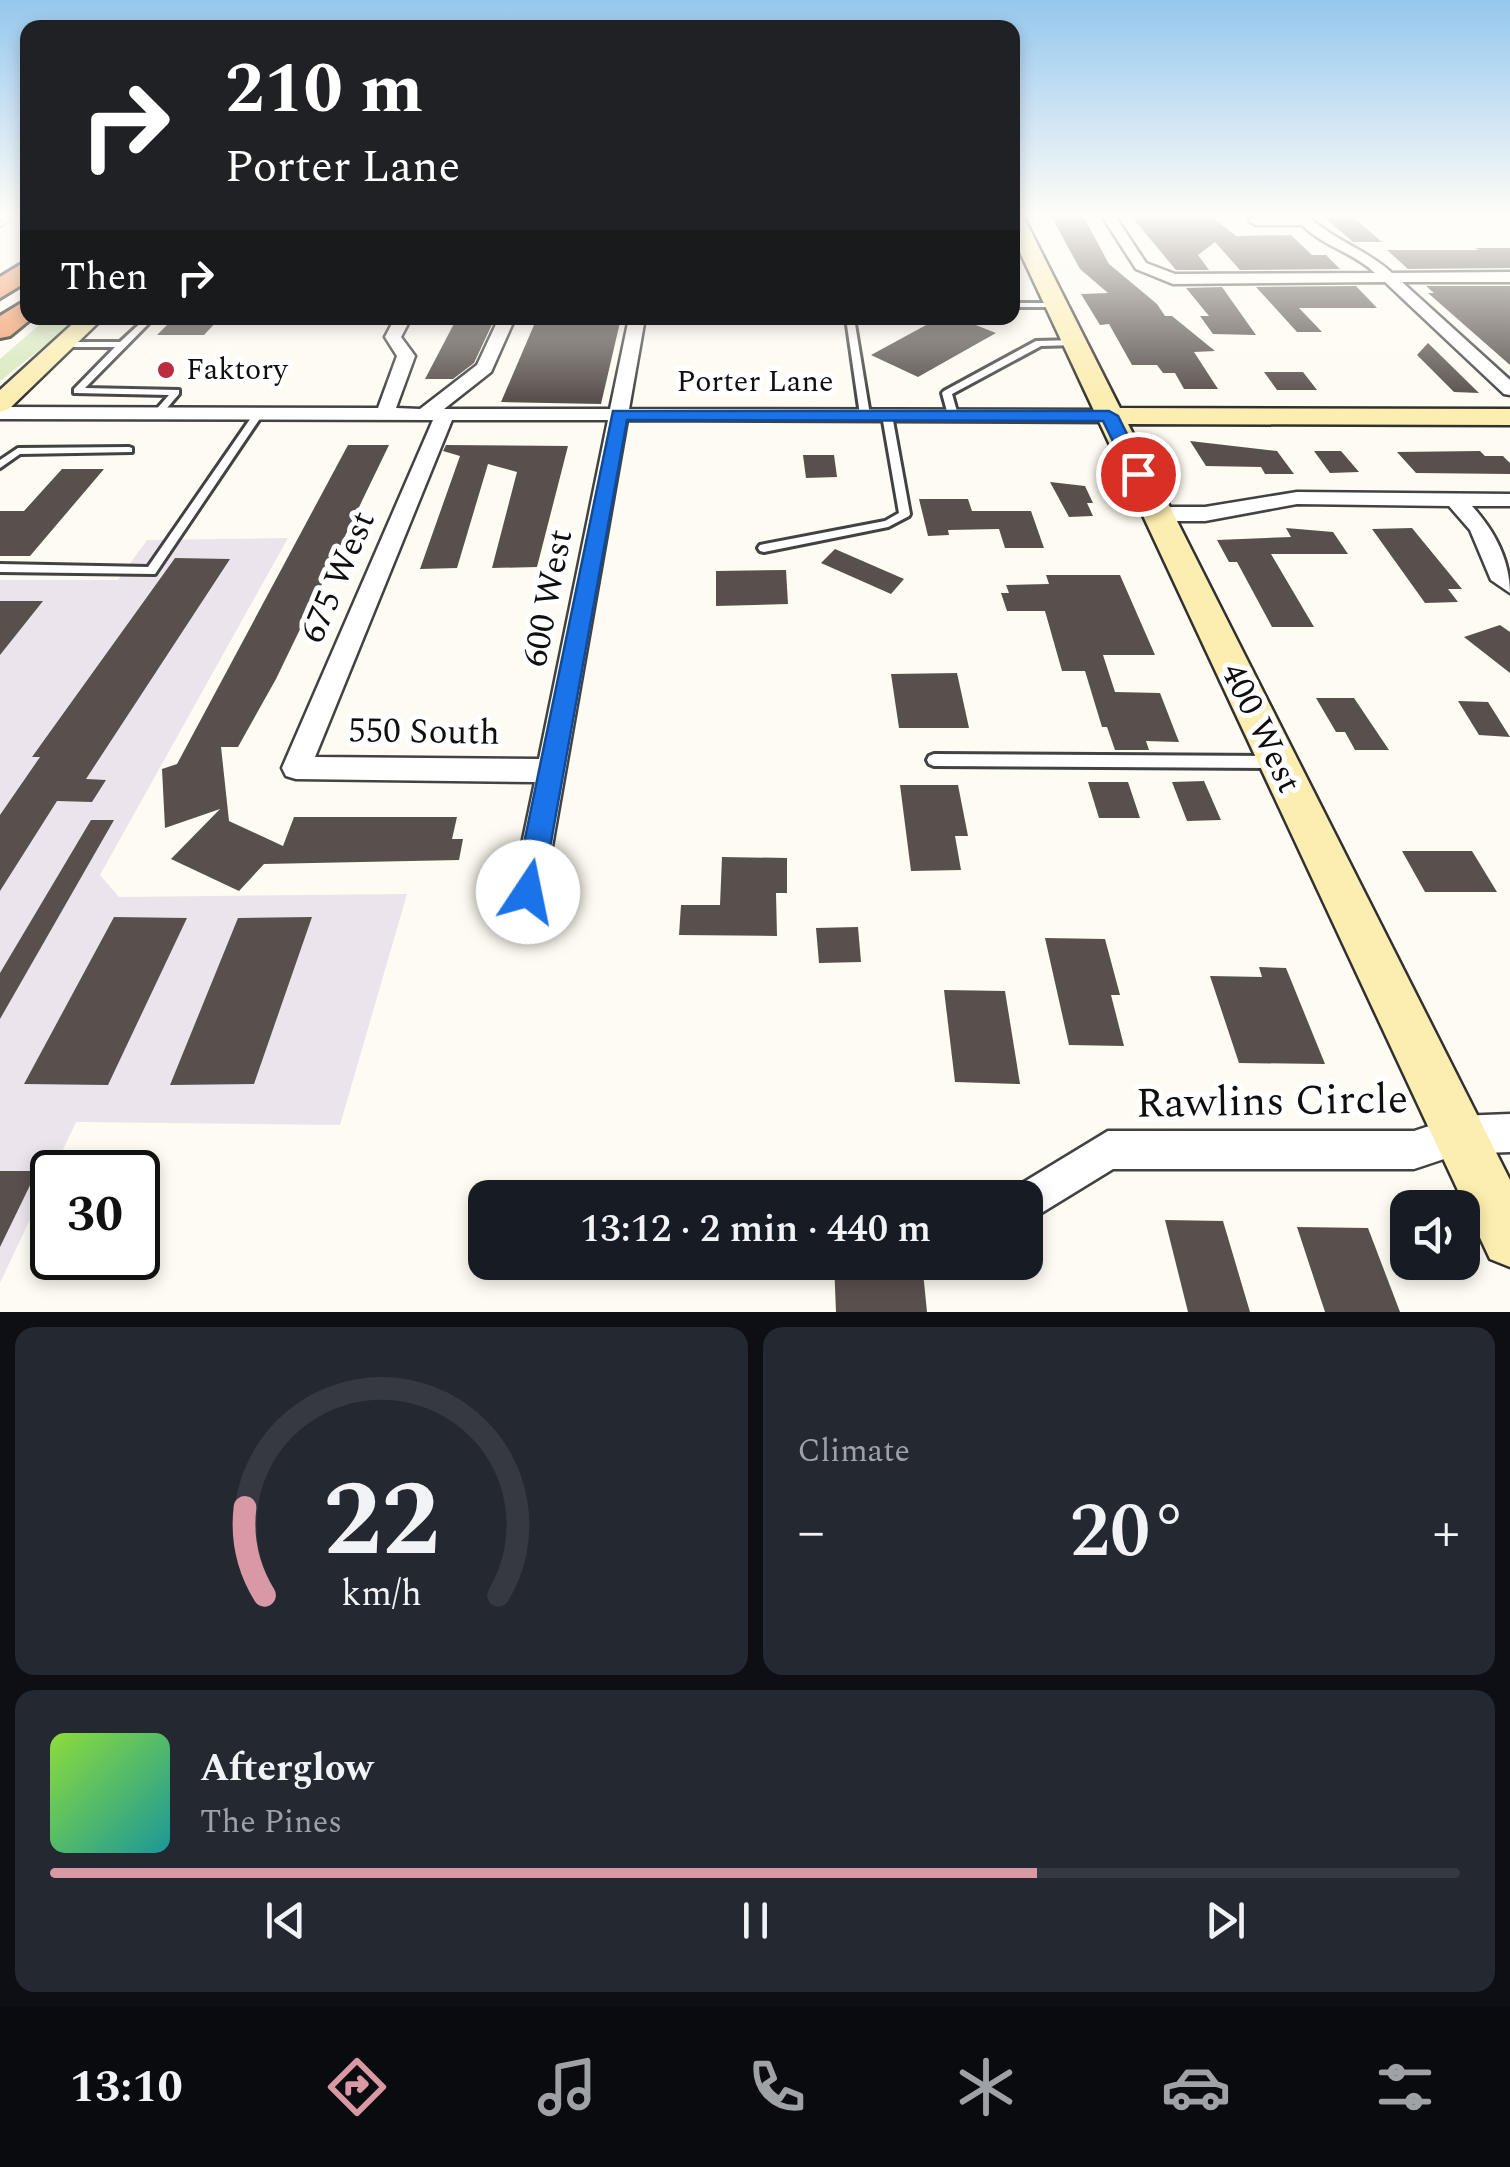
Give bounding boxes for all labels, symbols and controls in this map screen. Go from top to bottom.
text: 210 m [225,37,423,143]
icon: right [60,60,190,190]
text: Porter Lane [225,133,460,202]
text: Then [60,249,148,307]
icon: right [168,250,223,305]
place label: Faktory [186,347,289,393]
marker: Faktory [155,359,177,381]
street label: Porter Lane [677,359,833,405]
pin [1096,432,1181,517]
icon: arrive [1111,447,1166,502]
street label: 675 West [286,503,390,651]
street label: 600 West [509,525,587,671]
street label: 400 West [1207,654,1315,802]
street label: 550 South [348,704,500,760]
position arrow [476,840,580,944]
street label: Rawlins Circle [1135,1068,1409,1136]
speed limit sign: 30 [30,1150,160,1280]
map controls [1390,1190,1480,1280]
button: sound [1390,1190,1480,1280]
text: 13:12 · 2 min · 440 m [580,1201,931,1259]
text: Climate [798,1427,910,1476]
text: 22 [323,1443,440,1601]
text: 20° [1070,1476,1188,1590]
text: − [798,1491,825,1574]
text: + [1432,1491,1460,1574]
text: km/h [341,1567,421,1622]
text: Afterglow [200,1740,373,1798]
text: The Pines [200,1798,342,1847]
icon: previous [258,1893,313,1948]
icon: pause [728,1893,783,1948]
icon: next [1198,1893,1253,1948]
icon: directions [322,2052,392,2122]
icon: music [532,2052,602,2122]
icon: phone [742,2052,812,2122]
icon: climate [951,2052,1021,2122]
icon: car [1161,2052,1231,2122]
icon: filters [1370,2052,1440,2122]
text: 13:10 [70,2053,183,2122]

